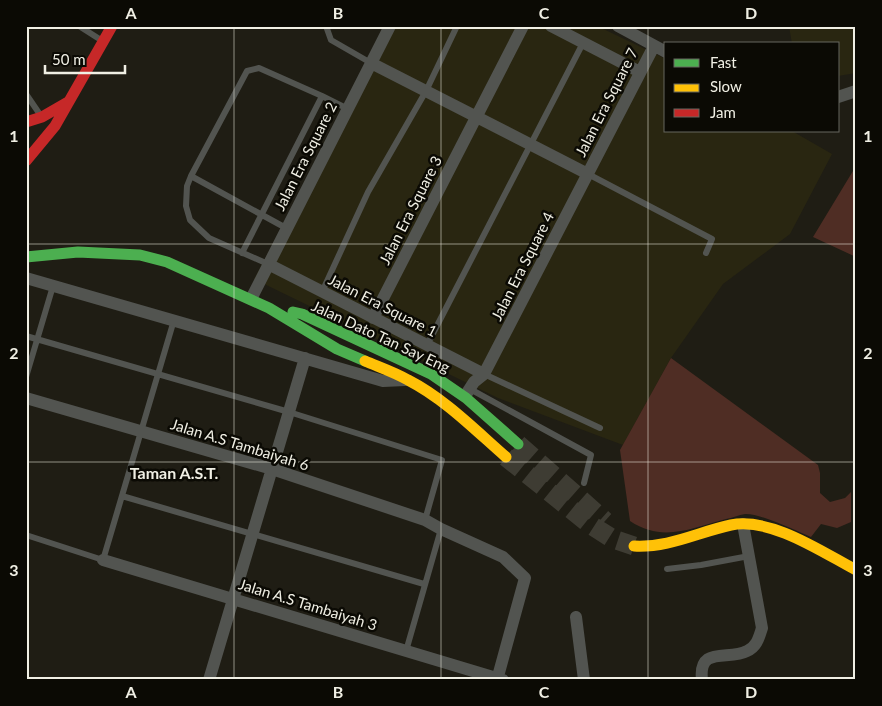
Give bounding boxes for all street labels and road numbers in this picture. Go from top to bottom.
street label: Jalan Era Square 7 [571,44,641,159]
street label: Jalan Era Square 2 [270,99,340,213]
street label: Jalan Era Square 3 [375,153,445,267]
street label: Jalan Era Square 4 [487,208,557,323]
street label: Jalan Era Square 1 [326,270,440,340]
street label: Jalan Dato Tan Say Eng [309,296,453,376]
street label: Jalan A.S Tambaiyah 6 [169,414,312,474]
street label: Jalan A.S Tambaiyah 3 [237,574,379,634]

